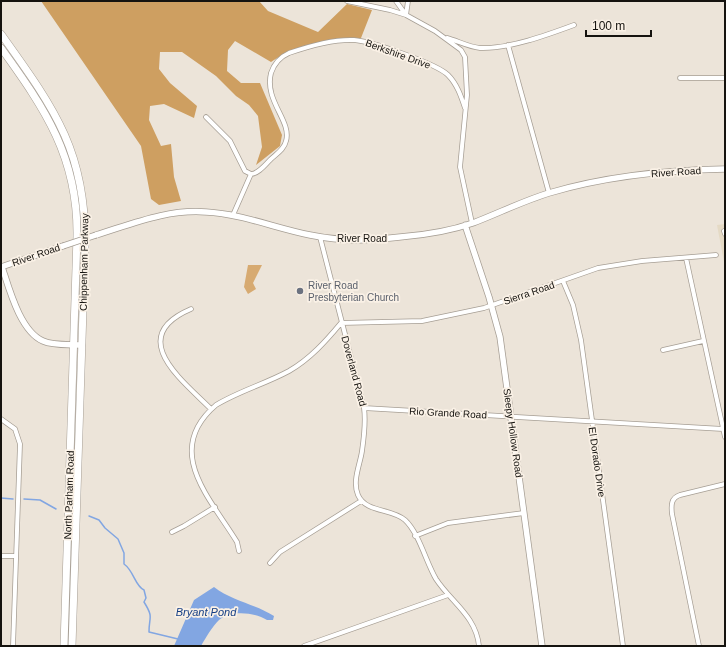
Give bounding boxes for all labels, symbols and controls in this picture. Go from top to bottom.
scale bar [586,12,651,38]
text: 100 m [592,19,625,33]
street label: Berkshire Drive [364,37,432,71]
street label: River Road [651,165,701,179]
street label: Chippenham Parkway [78,213,90,311]
street label: River Road [337,233,387,244]
street label: River Road [11,242,61,268]
street label: Sierra Road [502,279,556,307]
place label: River Road Presbyterian Church [308,280,399,303]
marker: River Road Presbyterian Church [295,286,305,296]
street label: Doverland Road [339,335,369,407]
street label: Sleepy Hollow Road [501,388,525,478]
street label: Rio Grande Road [409,405,487,421]
street label: El Dorado Drive [587,426,607,498]
street label: North Parham Road [62,450,76,540]
water label: Bryant Pond [176,606,237,618]

